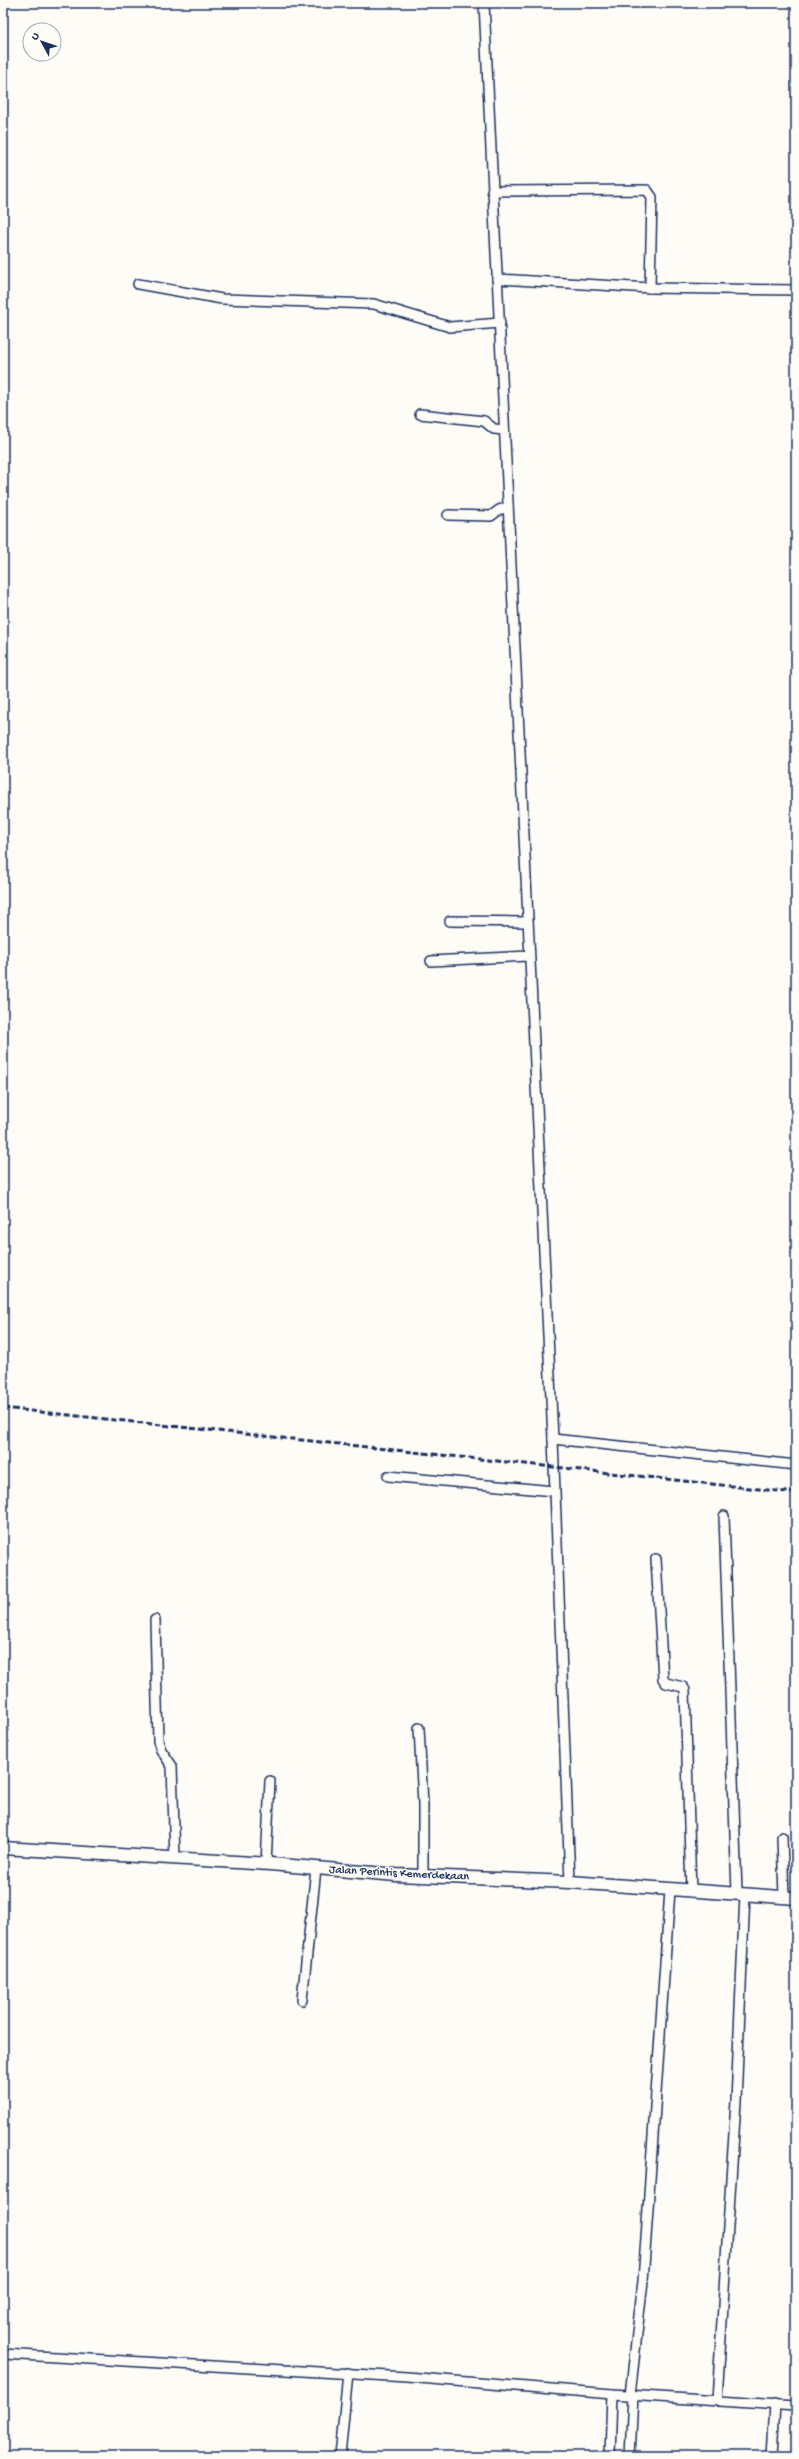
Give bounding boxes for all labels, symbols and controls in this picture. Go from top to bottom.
north arrow [22,22,62,62]
text: U [29,30,43,43]
street label: Jalan Perintis Kemerdekaan [329,1863,470,1885]

